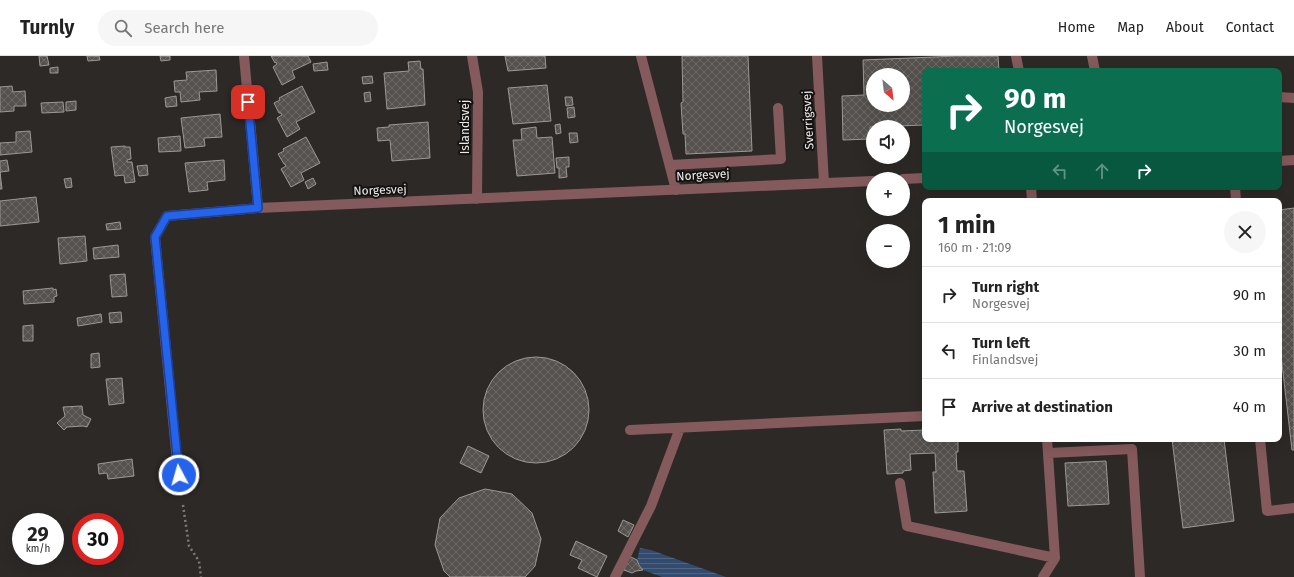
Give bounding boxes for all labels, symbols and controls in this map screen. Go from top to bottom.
search box [98,10,378,46]
text: Turnly [20,16,74,39]
icon: search [112,17,134,39]
text: Search here [144,19,224,37]
text: Home [1058,19,1095,36]
text: Map [1117,19,1144,36]
text: About [1166,19,1204,36]
text: Contact [1226,19,1274,36]
north arrow [866,68,910,112]
map controls [866,68,910,268]
text: 90 m [1004,82,1066,115]
icon: right [938,84,990,136]
pin [231,85,265,119]
street label: Sverrigsvej [799,90,817,150]
icon: arrive [237,91,259,113]
street label: Islandsvej [458,100,472,154]
text: Norgesvej [1004,116,1084,138]
button: sound [866,120,910,164]
icon: left [1049,160,1071,182]
icon: ahead [1091,160,1113,182]
icon: right [1133,160,1155,182]
street label: Norgesvej [676,167,730,183]
button: + [866,172,910,216]
street label: Norgesvej [353,182,407,198]
text: 1 min [938,211,996,239]
button: close [1224,211,1266,253]
button: − [866,224,910,268]
text: 160 m · 21:09 [938,240,1011,255]
text: Turn right [972,278,1039,296]
icon: right [938,284,960,306]
text: 90 m [1233,286,1266,304]
text: Norgesvej [972,296,1030,311]
text: Turn left [972,334,1030,352]
icon: left [938,340,960,362]
text: 30 m [1233,342,1266,360]
text: Finlandsvej [972,352,1038,367]
icon: arrive [938,396,960,418]
text: Arrive at destination [972,398,1113,416]
text: 40 m [1233,398,1266,416]
position arrow [158,454,200,496]
speed limit sign: 30 [72,513,124,565]
text: 29 [27,522,49,546]
text: km/h [26,543,50,555]

